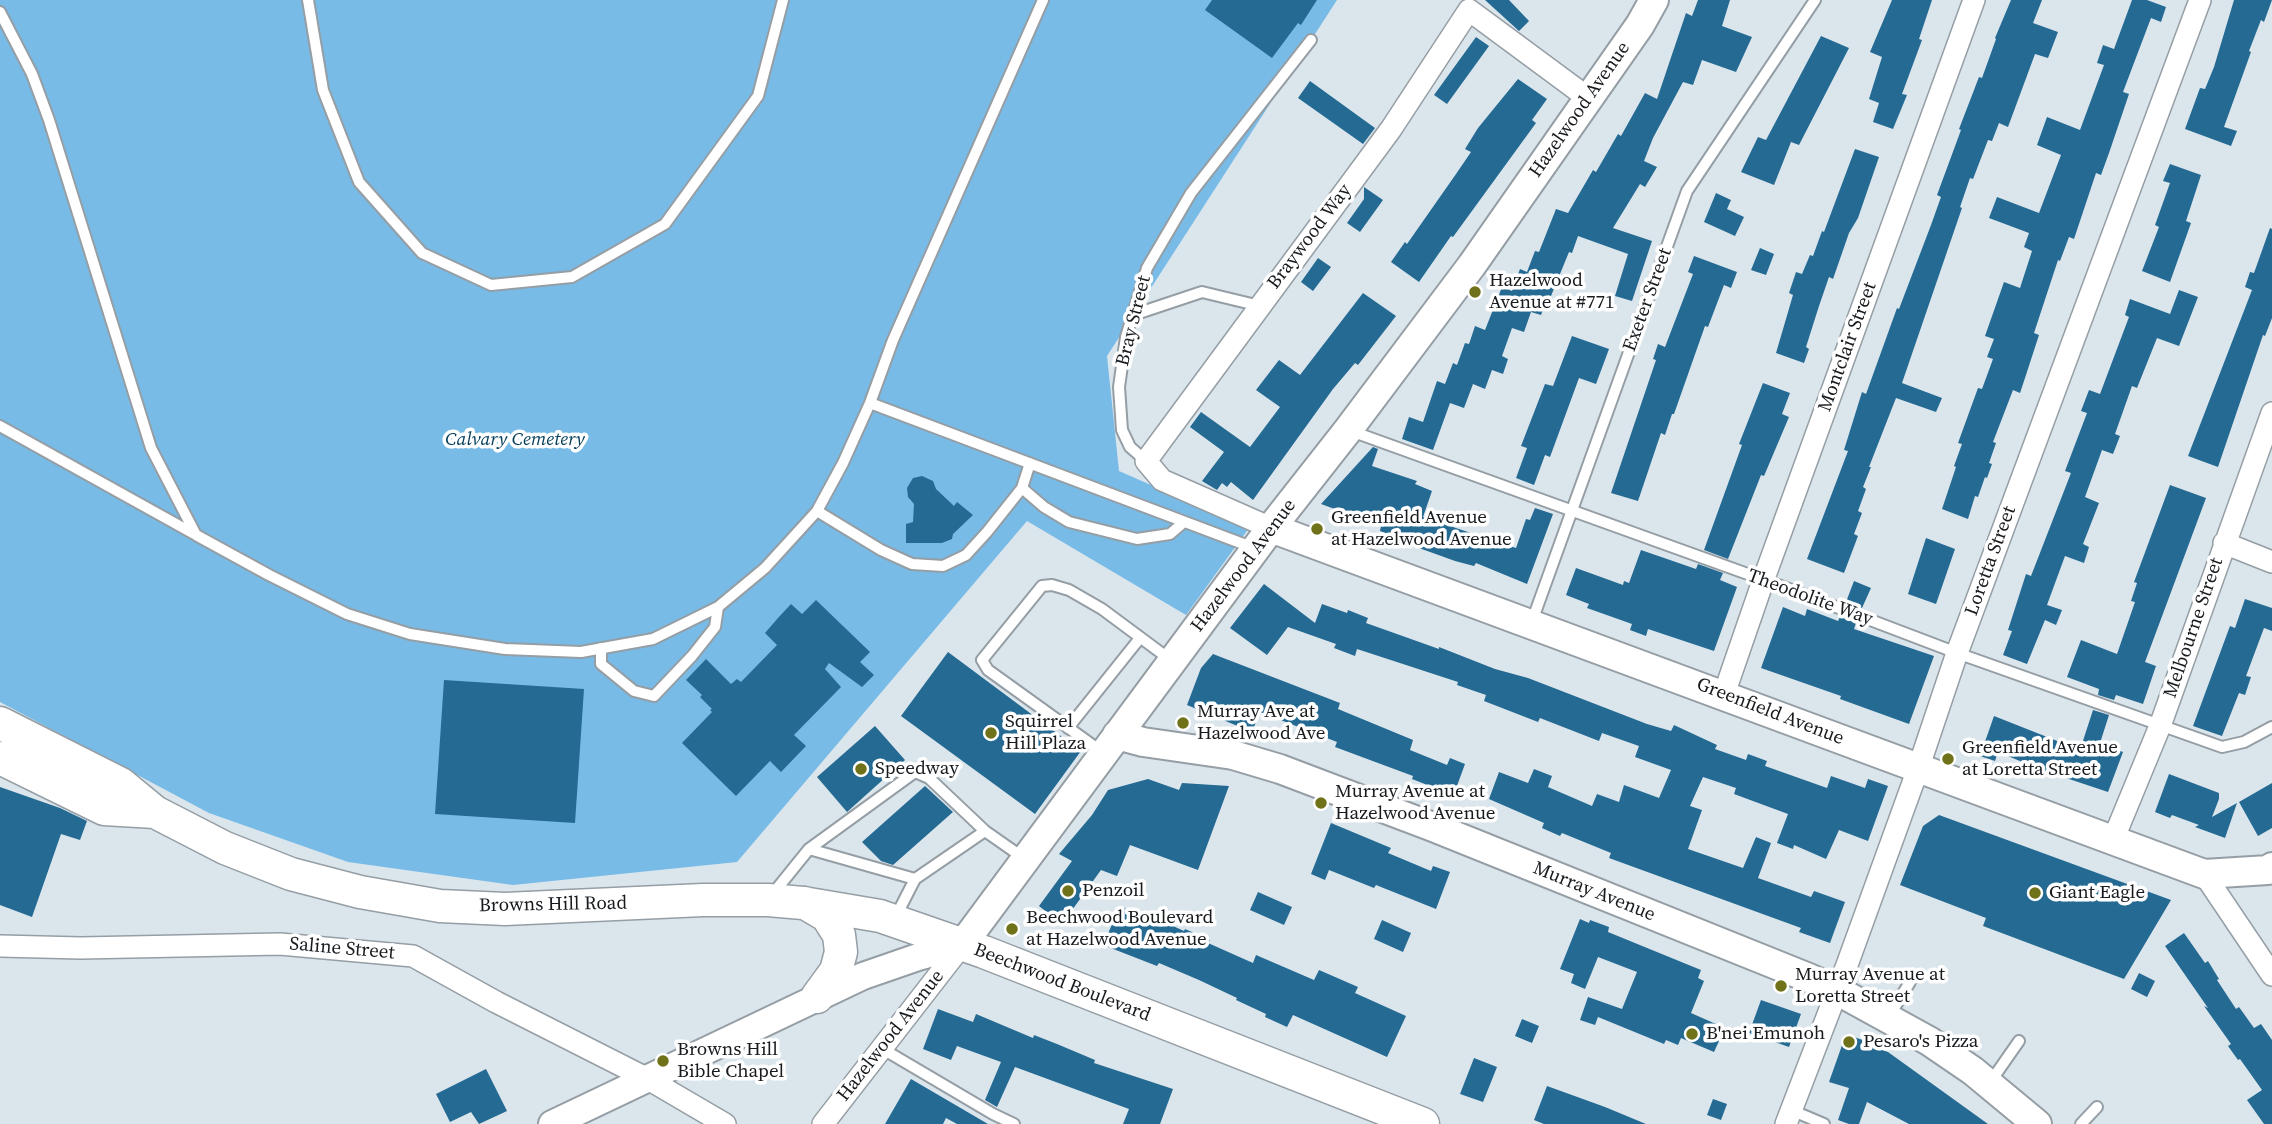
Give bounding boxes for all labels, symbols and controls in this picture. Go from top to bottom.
street label: Hazelwood Avenue [1525,38,1635,182]
street label: Braywood Way [1263,180,1357,294]
street label: Exeter Street [1619,245,1677,355]
place label: Hazelwood Avenue at #771 [1489,270,1615,314]
street label: Bray Street [1112,273,1156,369]
street label: Montclair Street [1814,279,1882,415]
marker: Hazelwood Avenue at #771 [1467,284,1483,300]
park label: Calvary Cemetery [445,429,585,451]
street label: Hazelwood Avenue [1187,495,1301,637]
street label: Loretta Street [1961,503,2021,619]
place label: Greenfield Avenue at Hazelwood Avenue [1331,507,1512,551]
marker: Greenfield Avenue at Hazelwood Avenue [1309,521,1325,537]
street label: Melbourne Street [2159,555,2229,701]
street label: Theodolite Way [1744,565,1876,631]
street label: Greenfield Avenue [1693,673,1847,751]
place label: Murray Ave at Hazelwood Ave [1197,701,1325,745]
place label: Squirrel Hill Plaza [1005,711,1086,755]
marker: Murray Ave at Hazelwood Ave [1175,715,1191,731]
marker: Squirrel Hill Plaza [983,725,999,741]
place label: Greenfield Avenue at Loretta Street [1962,737,2118,781]
marker: Greenfield Avenue at Loretta Street [1940,751,1956,767]
place label: Speedway [875,758,959,780]
marker: Speedway [853,761,869,777]
place label: Murray Avenue at Hazelwood Avenue [1335,781,1495,825]
marker: Murray Avenue at Hazelwood Avenue [1313,795,1329,811]
street label: Murray Avenue [1530,857,1658,927]
place label: Penzoil [1082,880,1144,902]
place label: Giant Eagle [2049,882,2145,904]
marker: Penzoil [1060,883,1076,899]
marker: Giant Eagle [2027,885,2043,901]
street label: Browns Hill Road [479,892,627,918]
place label: Beechwood Boulevard at Hazelwood Avenue [1026,907,1213,951]
marker: Beechwood Boulevard at Hazelwood Avenue [1004,921,1020,937]
street label: Saline Street [288,933,396,965]
street label: Beechwood Boulevard [970,939,1154,1027]
place label: Murray Avenue at Loretta Street [1795,964,1945,1008]
street label: Hazelwood Avenue [833,966,949,1106]
marker: Murray Avenue at Loretta Street [1773,978,1789,994]
place label: B'nei Emunoh [1706,1023,1825,1045]
marker: B'nei Emunoh [1684,1026,1700,1042]
place label: Pesaro's Pizza [1863,1031,1978,1053]
marker: Pesaro's Pizza [1841,1034,1857,1050]
place label: Browns Hill Bible Chapel [677,1039,784,1083]
marker: Browns Hill Bible Chapel [655,1053,671,1069]

